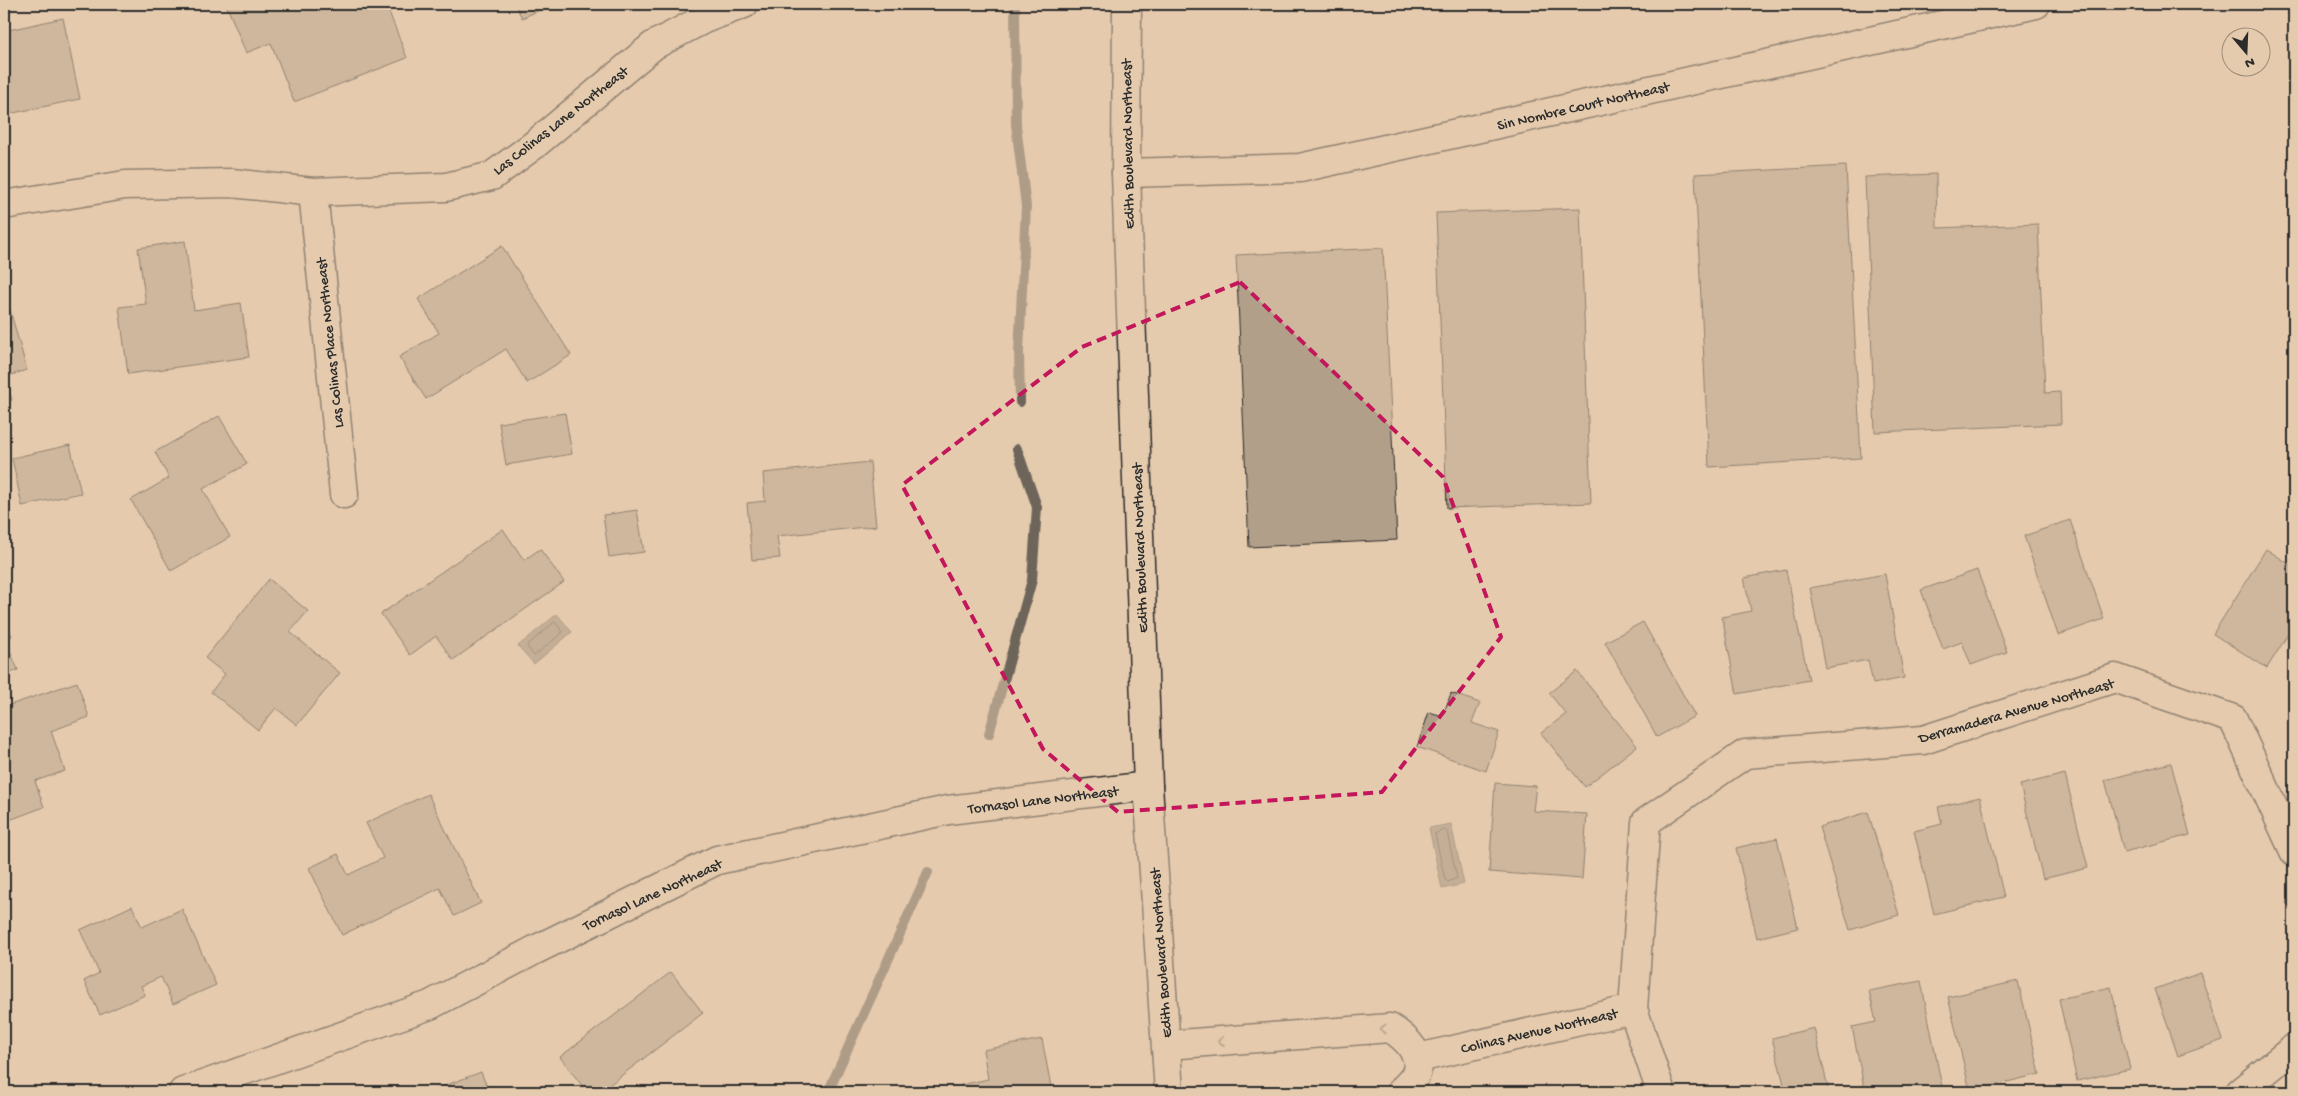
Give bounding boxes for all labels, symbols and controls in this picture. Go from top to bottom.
north arrow [2220,28,2270,78]
text: N [2242,52,2257,71]
street label: Edith Boulevard Northeast [1118,57,1139,229]
street label: Las Colinas Lane Northeast [490,62,634,180]
street label: Sin Nombre Court Northeast [1495,78,1673,136]
street label: Las Colinas Place Northeast [313,255,349,429]
street label: Edith Boulevard Northeast [1129,461,1153,633]
street label: Derramadera Avenue Northeast [1916,675,2118,749]
street label: Tornasol Lane Northeast [966,783,1121,819]
street label: Tornasol Lane Northeast [579,855,727,936]
street label: Edith Boulevard Northeast [1147,866,1177,1038]
street label: Colinas Avenue Northeast [1459,1005,1621,1059]
one-way arrow [1379,1024,1386,1034]
one-way arrow [1217,1035,1225,1046]

